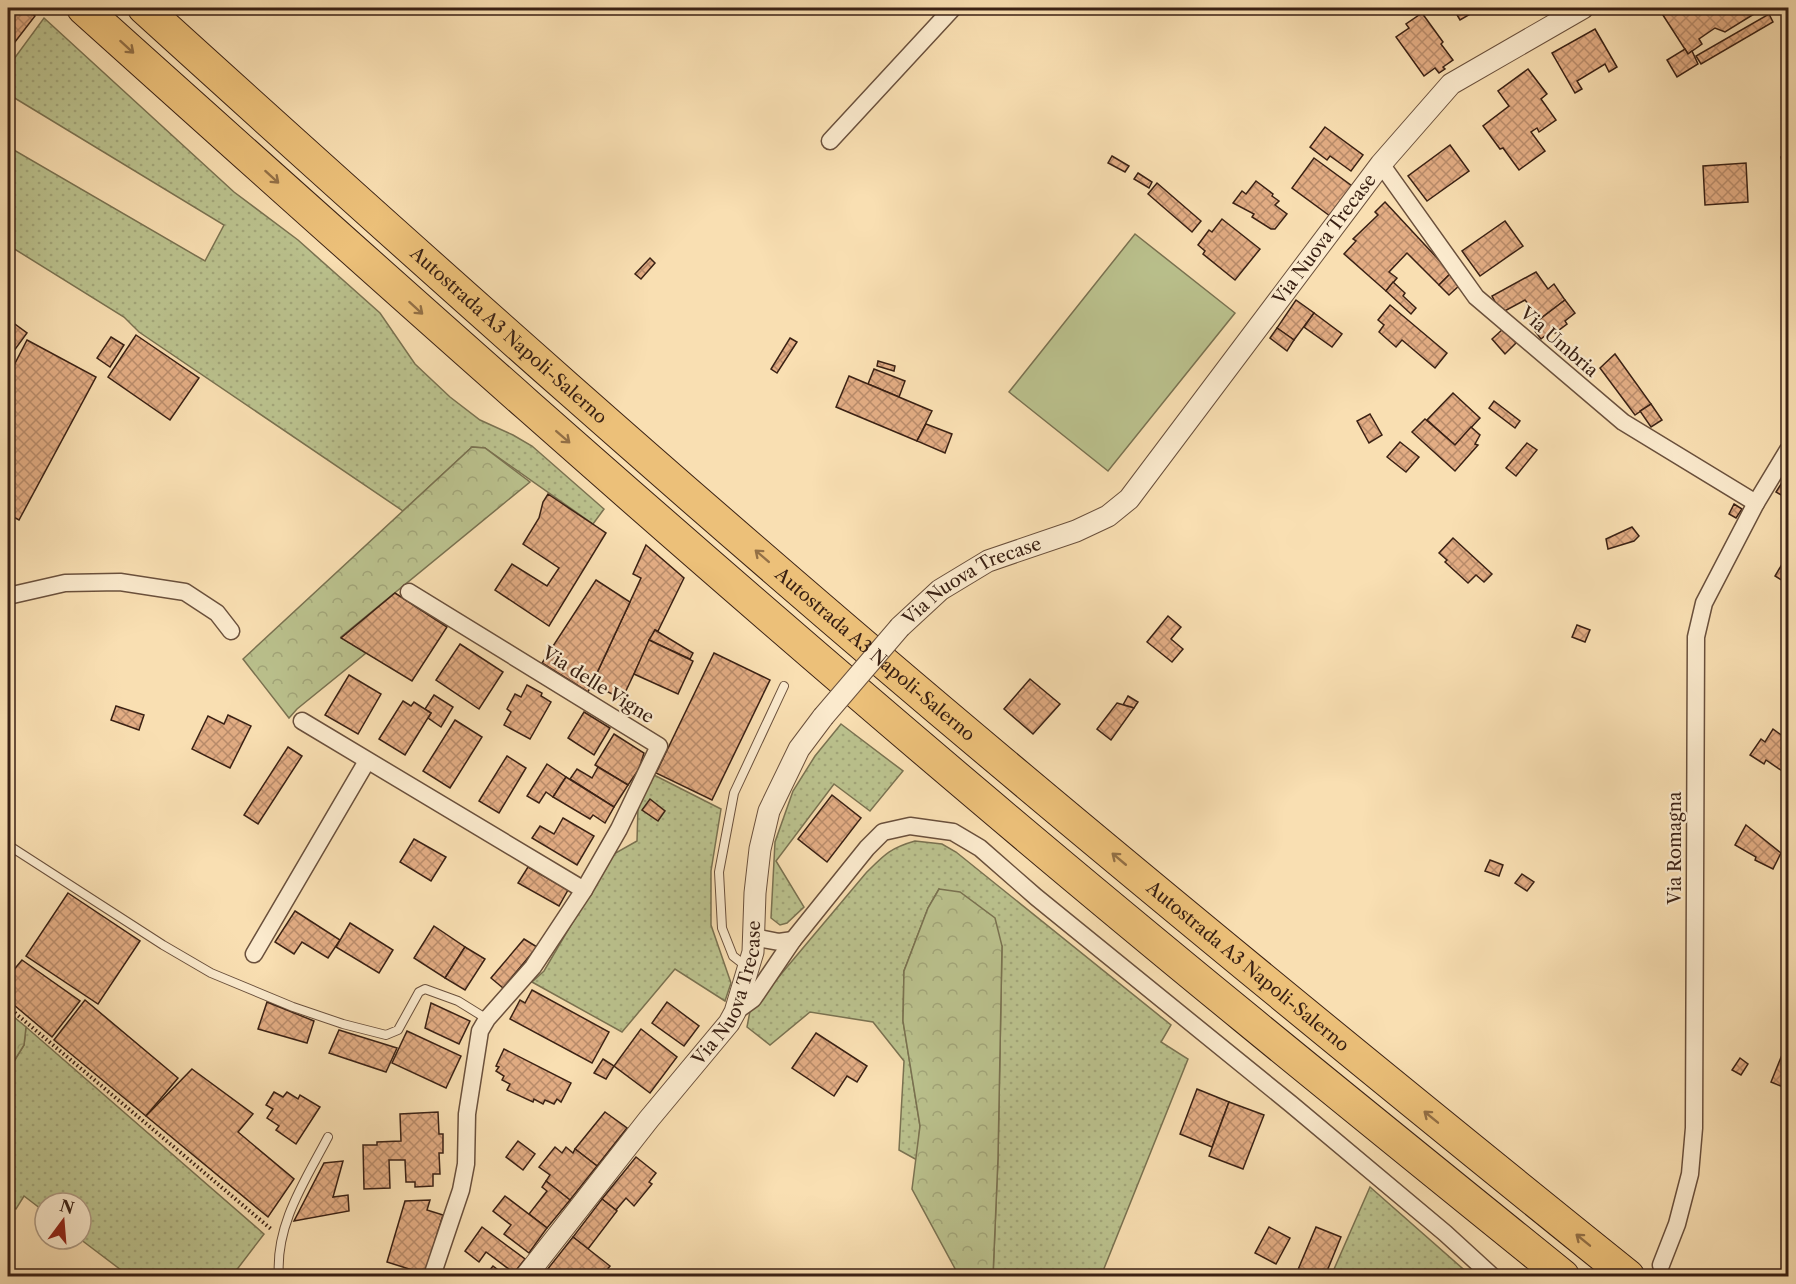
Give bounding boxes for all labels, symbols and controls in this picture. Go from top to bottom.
one-way arrow [119,40,134,54]
street label: Via Nuova Trecase [1267,169,1381,310]
one-way arrow [264,170,279,184]
street label: Autostrada A3 Napoli-Salerno [405,242,612,429]
one-way arrow [409,301,424,315]
street label: Via Umbria [1515,302,1603,382]
one-way arrow [555,430,571,443]
street label: Via Nuova Trecase [898,533,1044,630]
one-way arrow [755,549,770,563]
street label: Autostrada A3 Napoli-Salerno [770,563,979,746]
street label: Via delle Vigne [537,641,658,728]
street label: Via Romagna [1664,791,1686,906]
one-way arrow [1111,853,1127,866]
street label: Autostrada A3 Napoli-Salerno [1141,876,1353,1056]
street label: Via Nuova Trecase [687,920,765,1070]
one-way arrow [1424,1110,1440,1123]
north arrow [33,1191,93,1251]
text: N [58,1195,77,1218]
one-way arrow [1575,1233,1591,1246]

